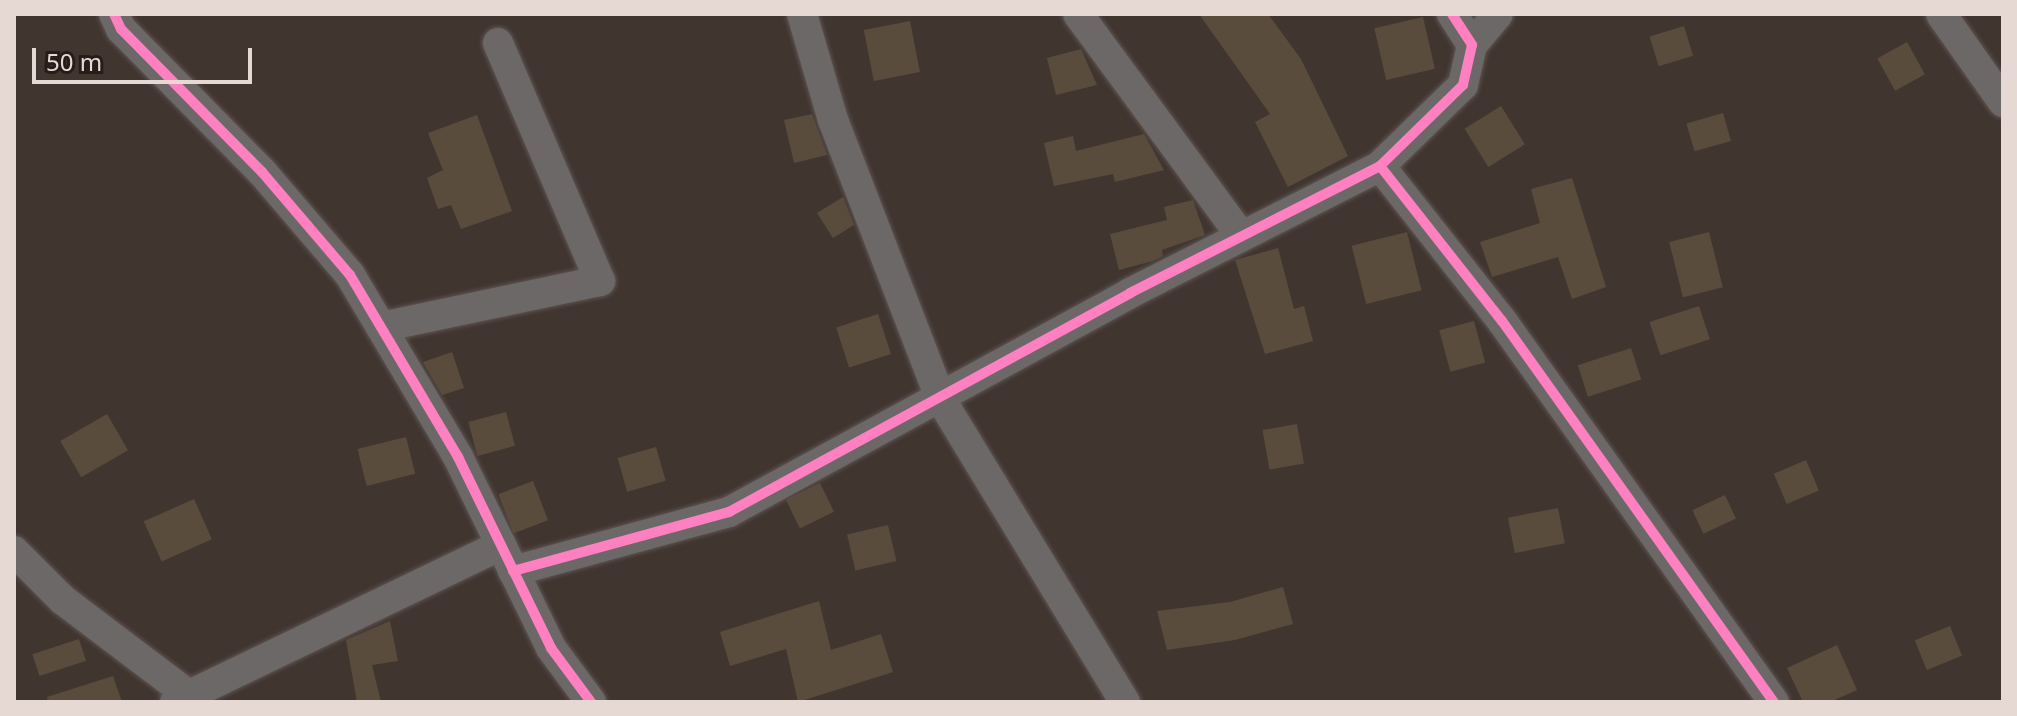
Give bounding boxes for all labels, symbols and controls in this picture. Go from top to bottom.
scale bar [36,32,256,82]
text: 50 m [46,45,102,78]

